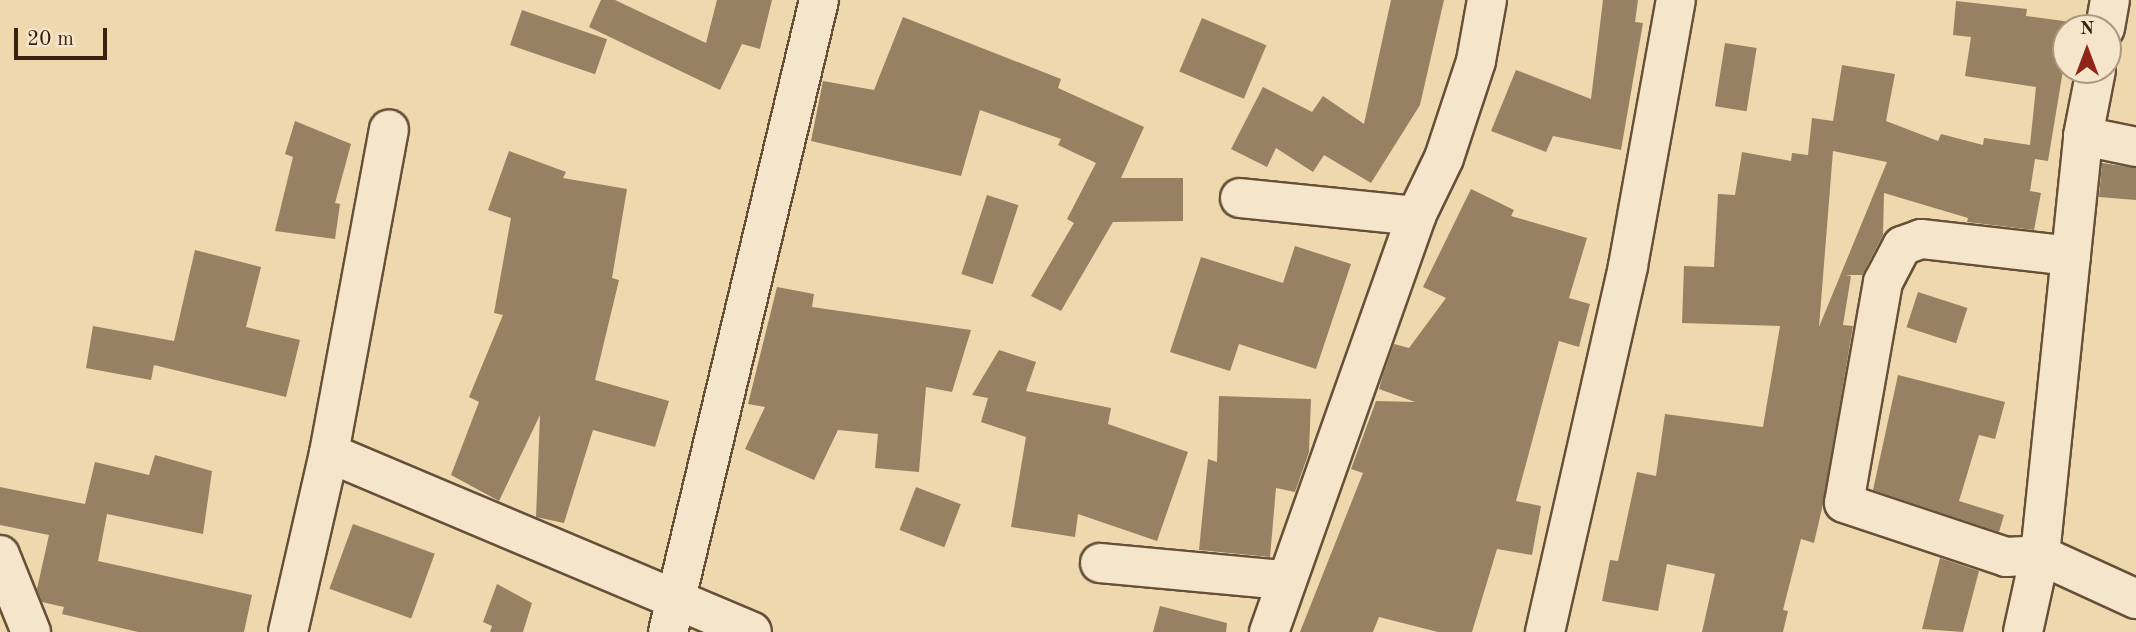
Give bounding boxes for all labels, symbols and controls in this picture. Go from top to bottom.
scale bar [18,14,110,58]
north arrow [2052,14,2122,84]
text: N [2080,20,2094,39]
text: 20 m [27,29,74,50]

